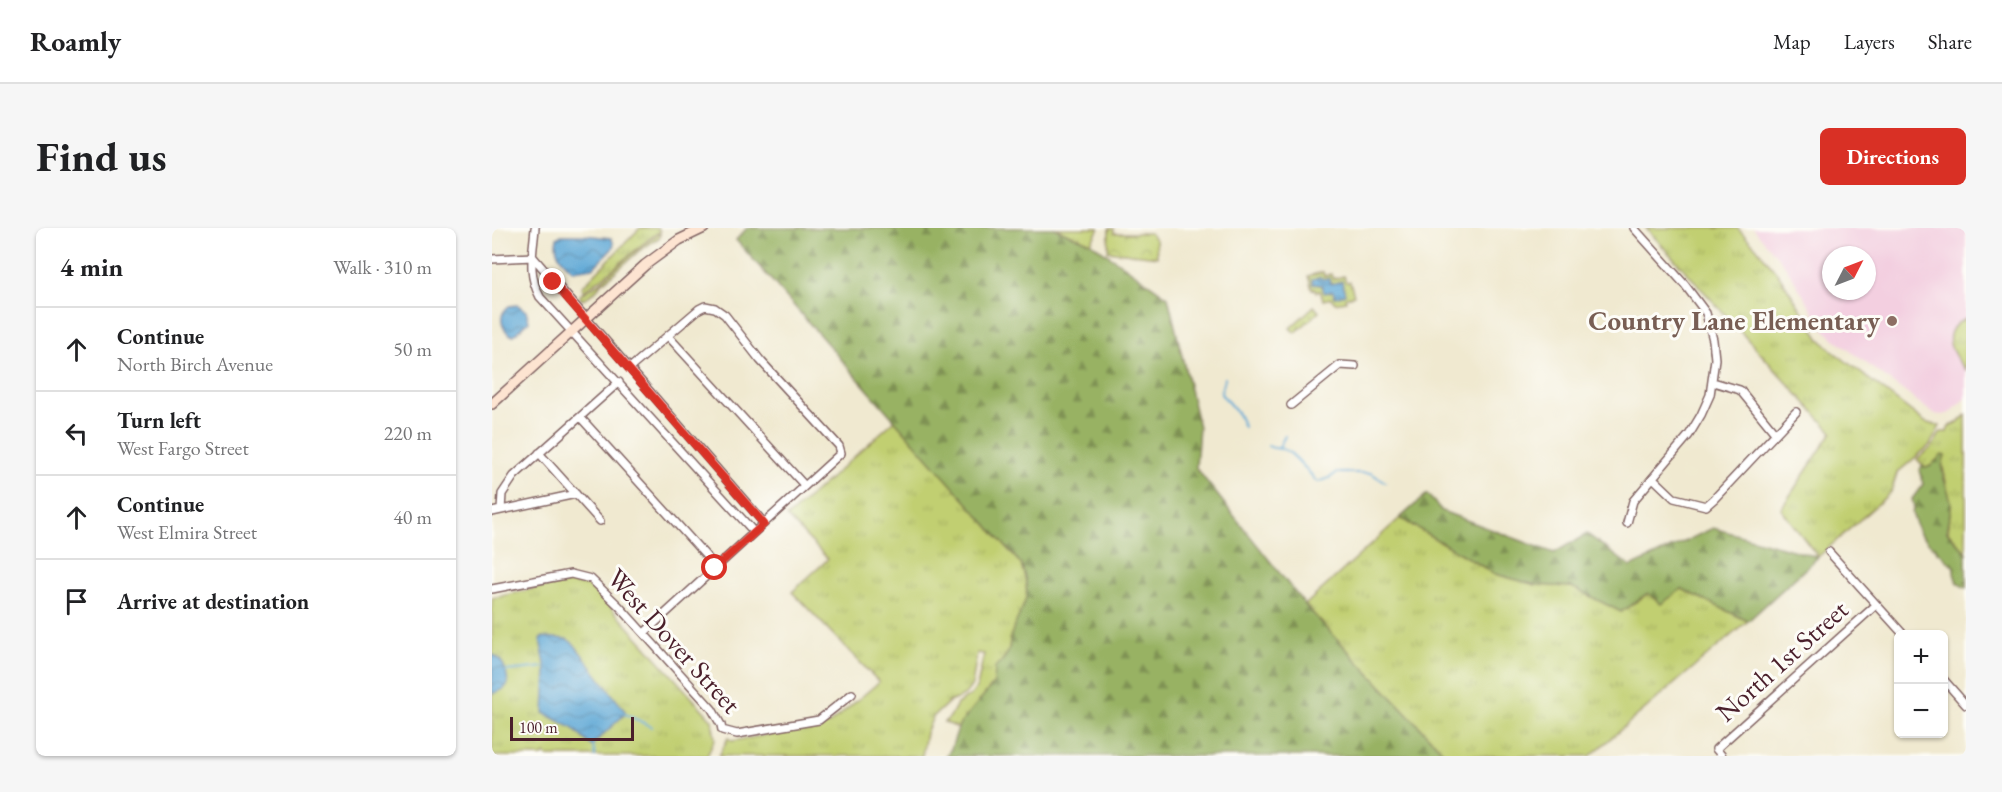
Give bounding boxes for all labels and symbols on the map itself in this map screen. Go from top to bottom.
north arrow [1822,246,1876,300]
route end [539,268,565,294]
place label: Country Lane Elementary [1588,303,1881,338]
marker: Country Lane Elementary [1885,314,1899,328]
route start [701,554,727,580]
street label: West Dover Street [600,561,749,721]
street label: North 1st Street [1708,592,1856,729]
scale bar [510,714,634,742]

